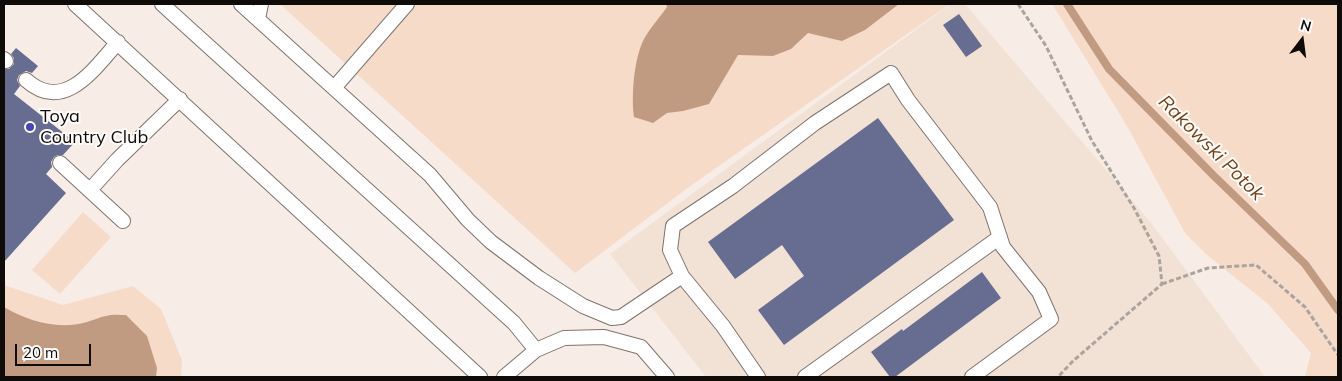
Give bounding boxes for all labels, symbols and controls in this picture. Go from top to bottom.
north arrow [1277,15,1327,65]
text: N [1298,15,1313,36]
water label: Rakowski Potok [1154,91,1268,205]
place label: Toya Country Club [40,106,148,148]
marker: Toya Country Club [24,121,36,133]
scale bar [18,334,94,366]
text: 20 m [23,343,58,362]

